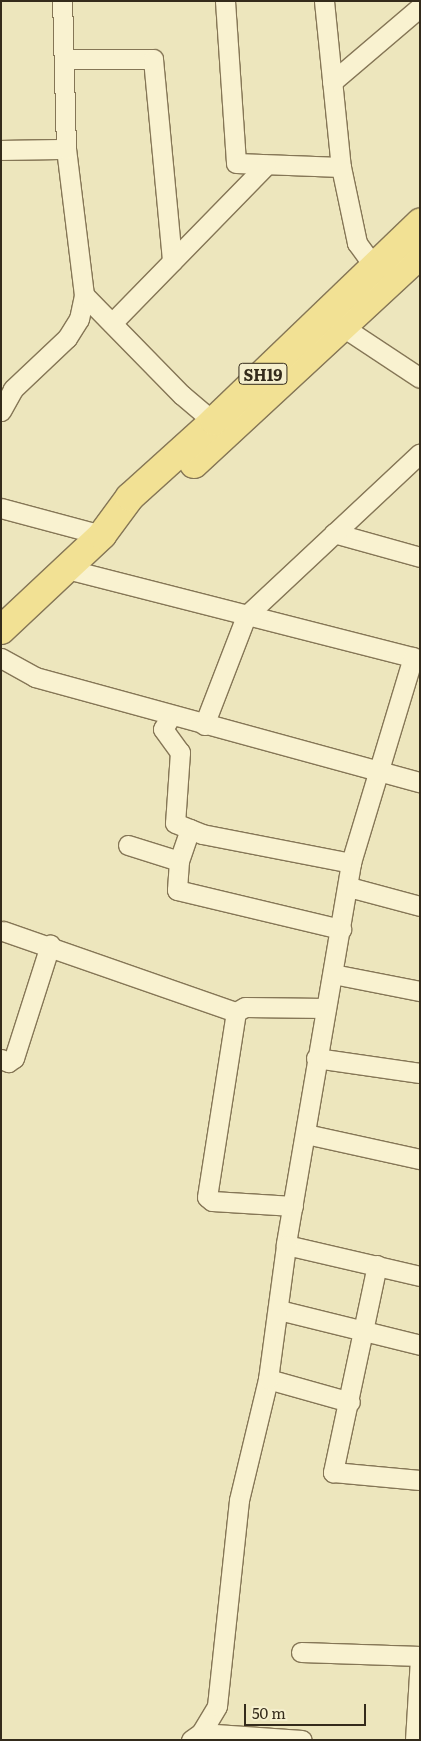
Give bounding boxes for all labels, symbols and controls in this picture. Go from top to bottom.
road number: SH19 [238,360,288,388]
scale bar [246,1694,368,1726]
text: 50 m [252,1701,286,1724]

